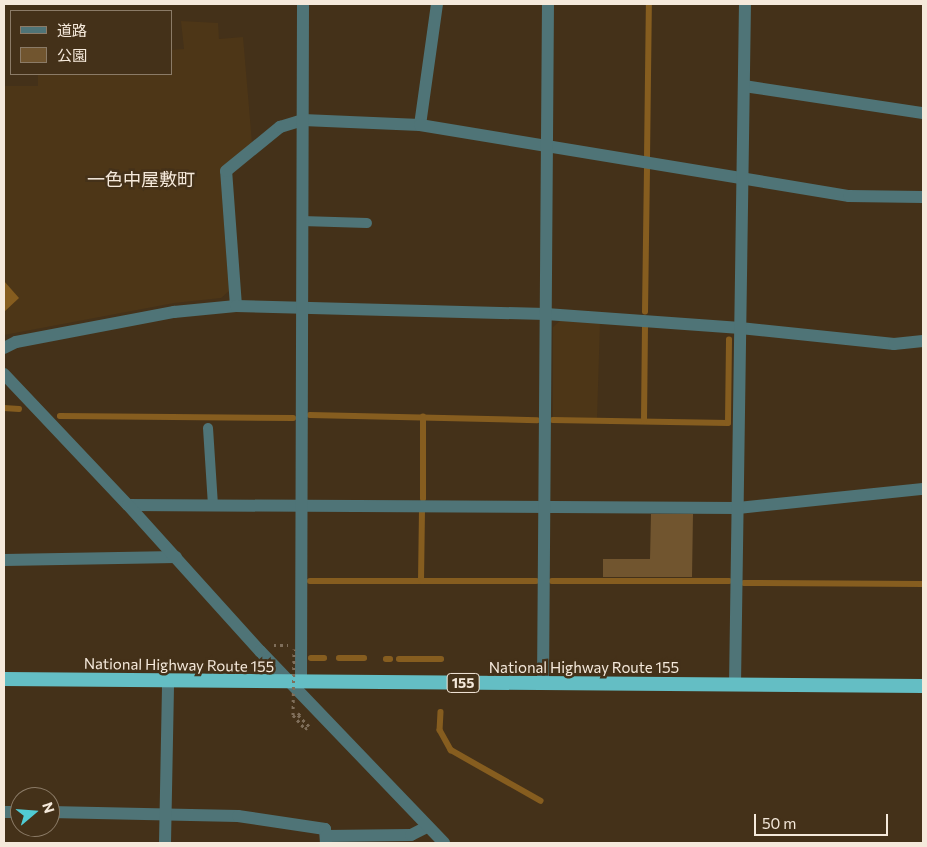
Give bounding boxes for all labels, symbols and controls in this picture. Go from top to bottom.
legend [10,10,172,75]
text: 道路 [57,21,87,39]
text: 公園 [57,46,87,64]
district label: 一色中屋敷町 [87,168,195,190]
street label: National Highway Route 155 [84,654,274,676]
street label: National Highway Route 155 [489,659,679,677]
road number: 155 [446,671,480,694]
north arrow [10,787,60,837]
text: N [39,800,58,815]
scale bar [757,804,891,836]
text: 50 m [762,814,796,832]

